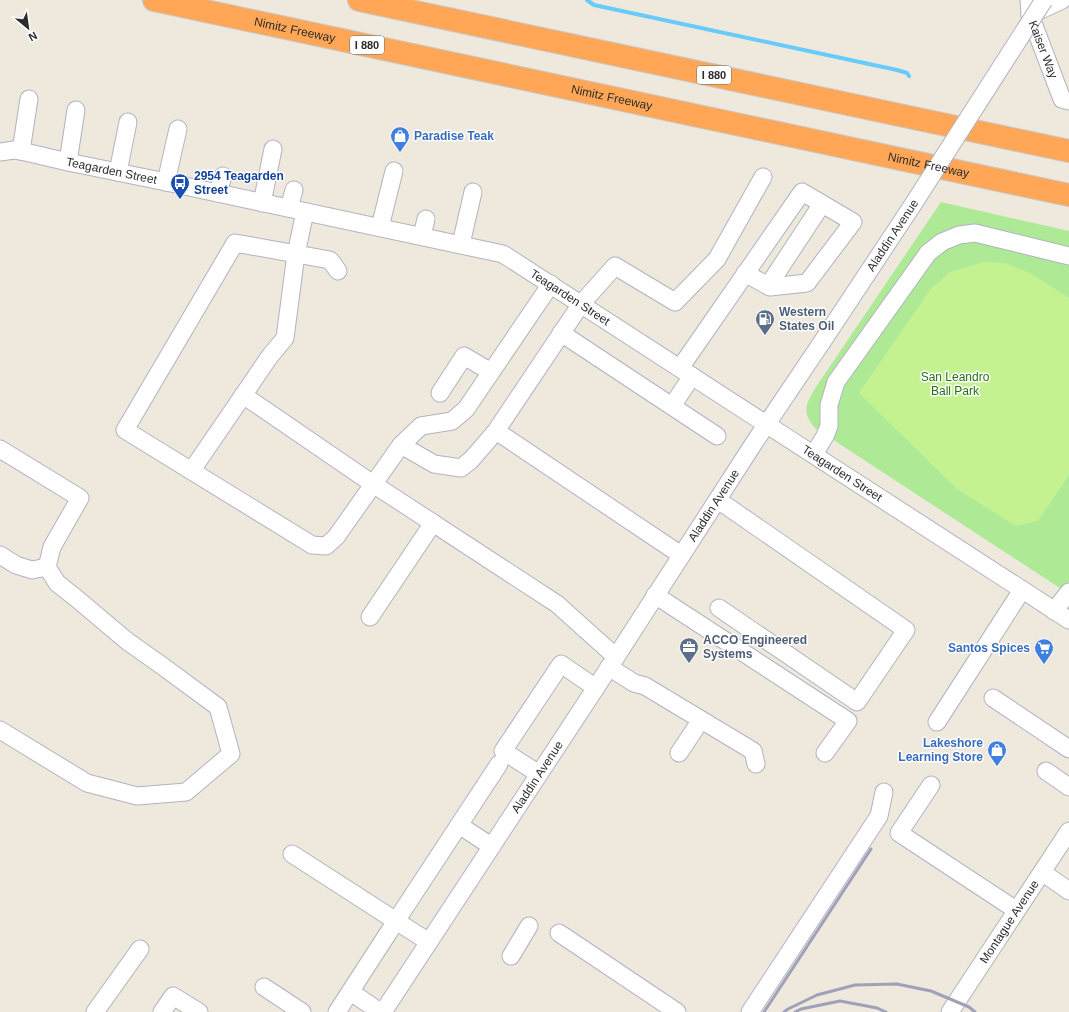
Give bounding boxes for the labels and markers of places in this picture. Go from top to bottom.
shop icon: Paradise Teak [389,125,411,153]
place label: Paradise Teak [414,129,494,143]
place label: 2954 Teagarden Street [194,169,284,197]
bus stop icon: 2954 Teagarden Street [169,172,191,200]
place label: Western States Oil [779,305,834,333]
fuel station icon: Western States Oil [754,308,776,336]
place label: ACCO Engineered Systems [703,633,807,661]
office icon: ACCO Engineered Systems [678,636,700,664]
supermarket icon: Santos Spices [1033,637,1055,665]
place label: Santos Spices [948,641,1030,655]
place label: Lakeshore Learning Store [898,736,983,764]
shop icon: Lakeshore Learning Store [986,739,1008,767]

